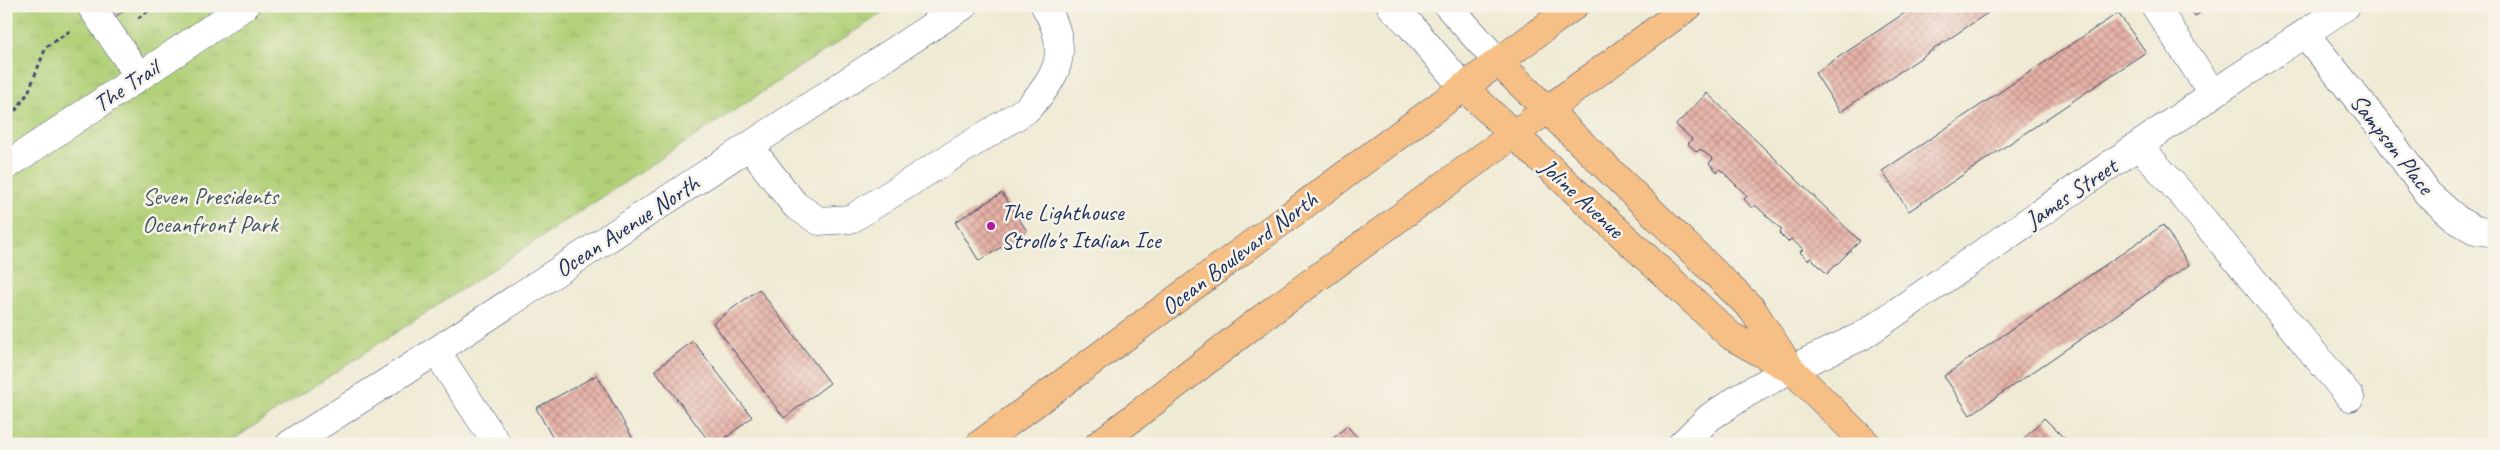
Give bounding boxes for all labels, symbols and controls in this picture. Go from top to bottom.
street label: The Trail [87,51,168,119]
street label: Sampson Place [2343,88,2442,202]
street label: James Street [2018,150,2124,235]
street label: Joline Avenue [1533,151,1632,246]
street label: Ocean Avenue North [549,167,706,284]
park label: Seven Presidents Oceanfront Park [142,181,280,239]
street label: Ocean Boulevard North [1155,184,1324,322]
place label: The Lighthouse Strollo's Italian Ice [1001,197,1163,255]
marker: The Lighthouse Strollo's Italian Ice [985,220,997,232]

